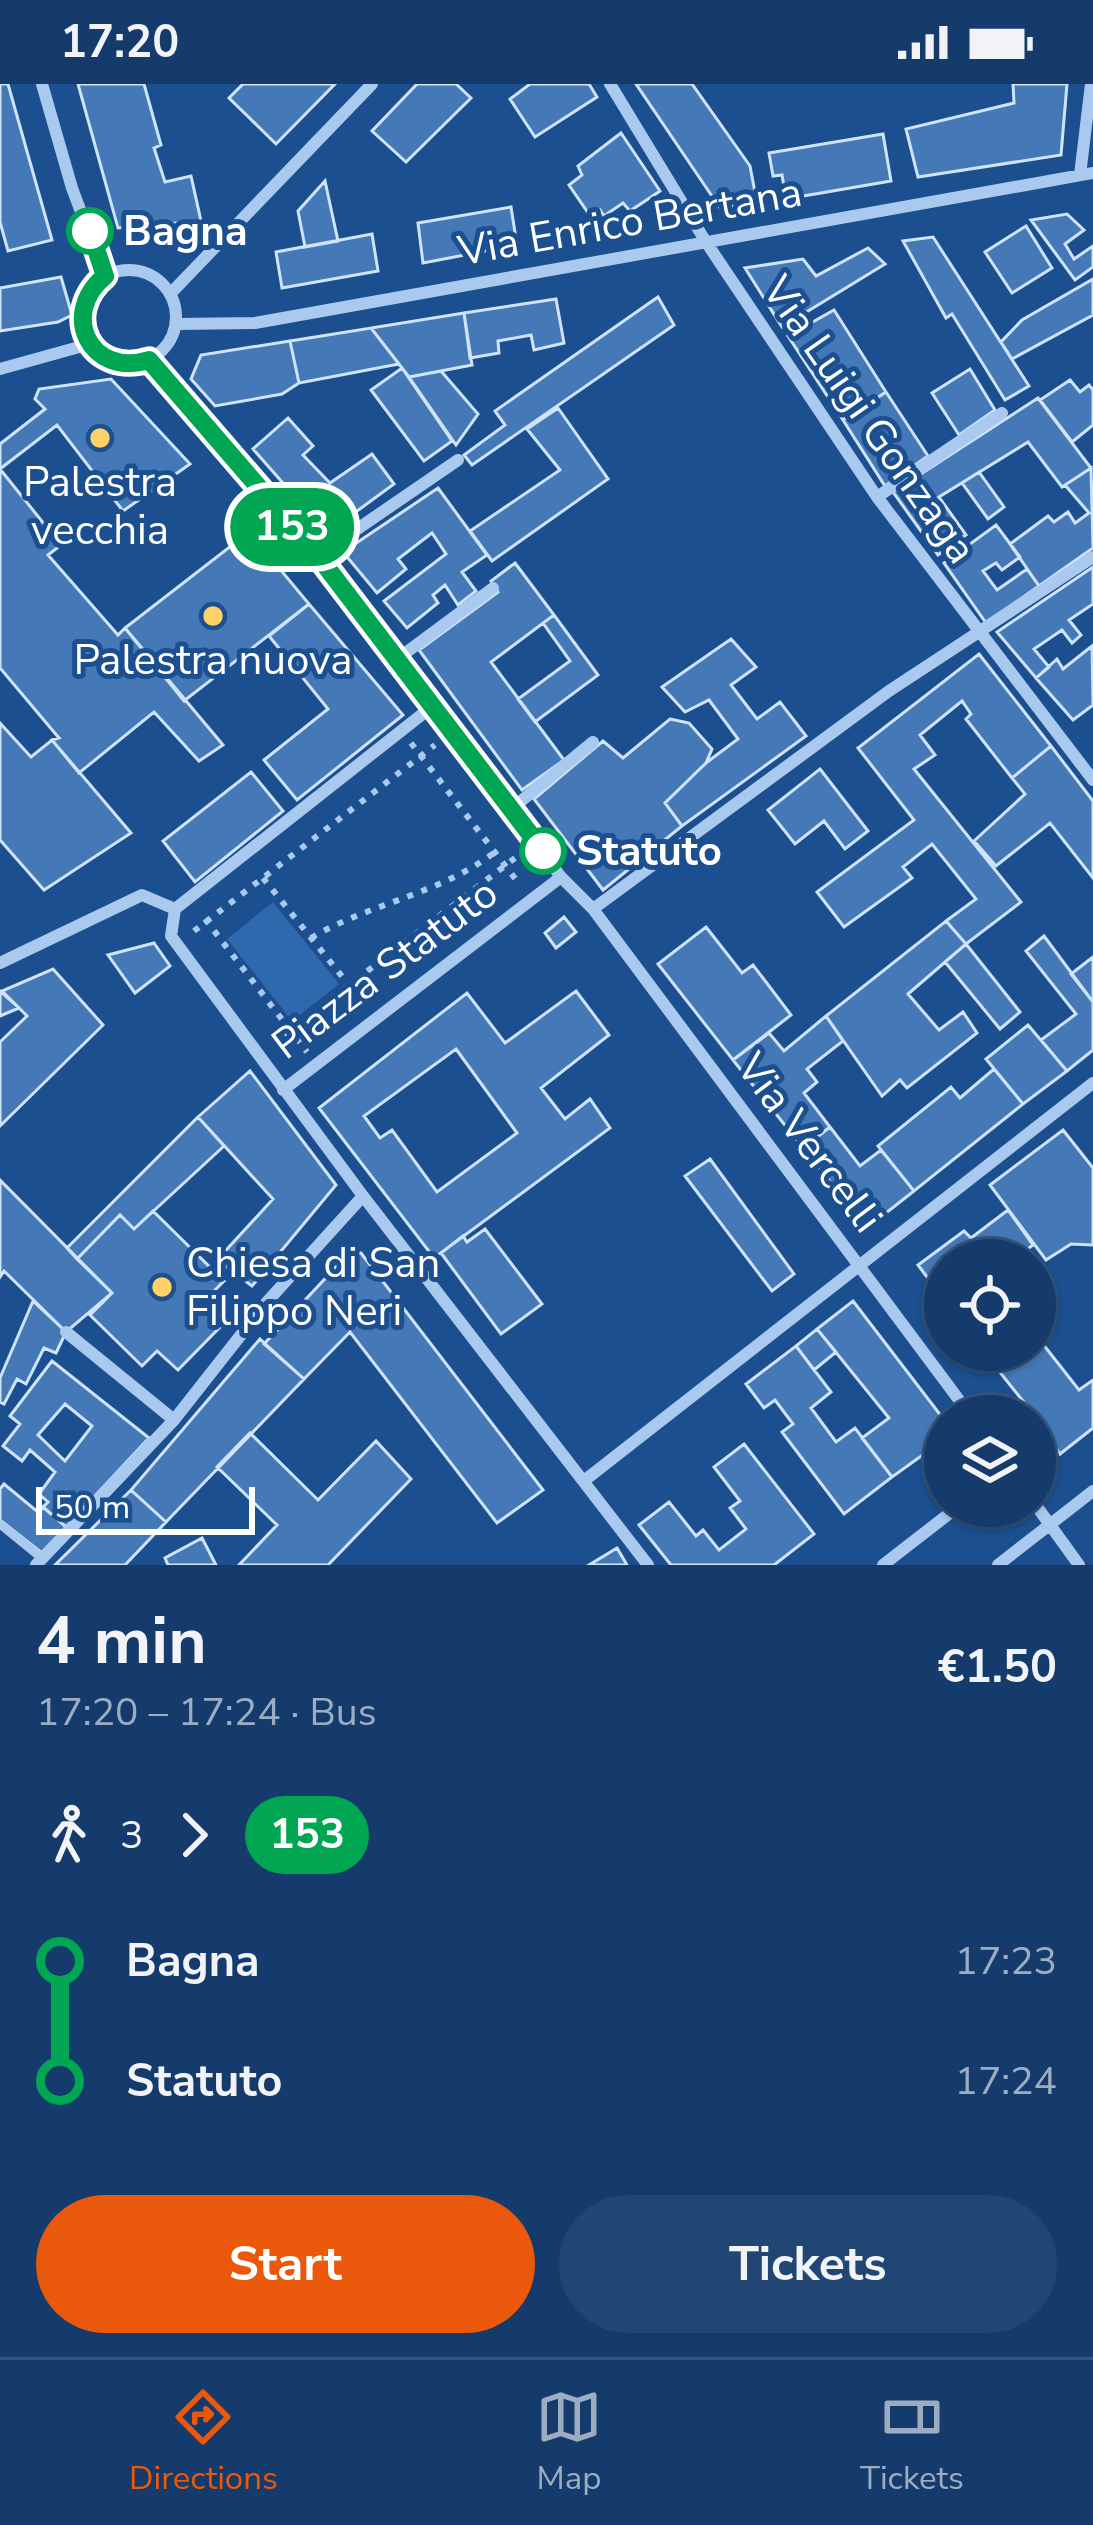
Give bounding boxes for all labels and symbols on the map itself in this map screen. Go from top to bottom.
street label: Via Enrico Bertana [453,164,806,280]
place label: Bagna [123,203,248,260]
marker: Bagna [68,209,112,253]
street label: Via Luigi Gonzaga [748,264,989,575]
marker: Palestra vecchia [87,425,113,451]
place label: Palestra vecchia [23,454,177,559]
line badge: 153 [223,488,361,566]
marker: Palestra nuova [200,603,226,629]
place label: Palestra nuova [74,632,352,689]
place label: Statuto [576,823,722,880]
marker: Statuto [521,829,565,873]
street label: Piazza Statuto [260,865,510,1073]
street label: Via Vercelli [722,1041,895,1245]
place label: Chiesa di San Filippo Neri [186,1235,440,1340]
marker: Chiesa di San Filippo Neri [149,1274,175,1300]
scale bar [36,1481,255,1534]

